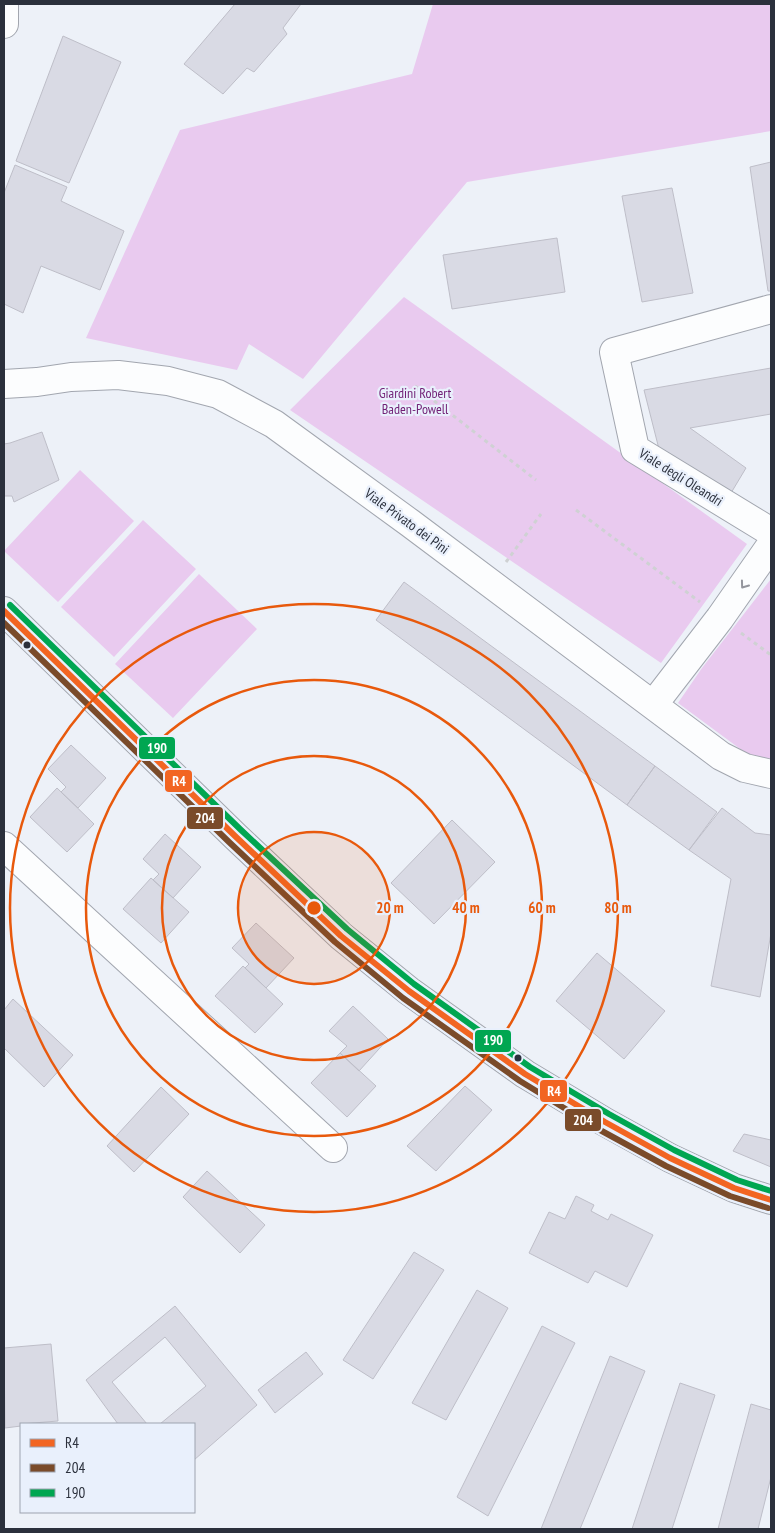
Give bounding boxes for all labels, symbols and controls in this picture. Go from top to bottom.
park label: Giardini Robert Baden-Powell [379,384,452,418]
street label: Viale degli Oleandri [635,444,726,510]
street label: Viale Privato dei Pini [360,484,453,558]
one-way arrow [741,579,749,588]
unlabelled marker [22,640,32,650]
line badge: 190 [138,736,176,760]
text: 190 [147,739,167,757]
line badge: R4 [164,769,193,793]
text: R4 [172,772,186,790]
line badge: 204 [186,806,224,830]
text: 204 [195,809,215,827]
text: 20 m [376,898,404,917]
text: 40 m [452,898,480,917]
text: 60 m [528,898,556,917]
text: 80 m [604,898,632,917]
centre of rings [305,899,323,917]
line badge: 190 [474,1029,512,1053]
text: 190 [483,1031,503,1049]
unlabelled marker [513,1053,523,1063]
line badge: R4 [539,1079,568,1103]
text: R4 [547,1082,561,1100]
line badge: 204 [564,1108,602,1132]
text: 204 [573,1111,593,1129]
legend [20,1423,195,1513]
text: R4 [65,1433,79,1452]
text: 204 [65,1458,86,1477]
text: 190 [65,1483,86,1502]

